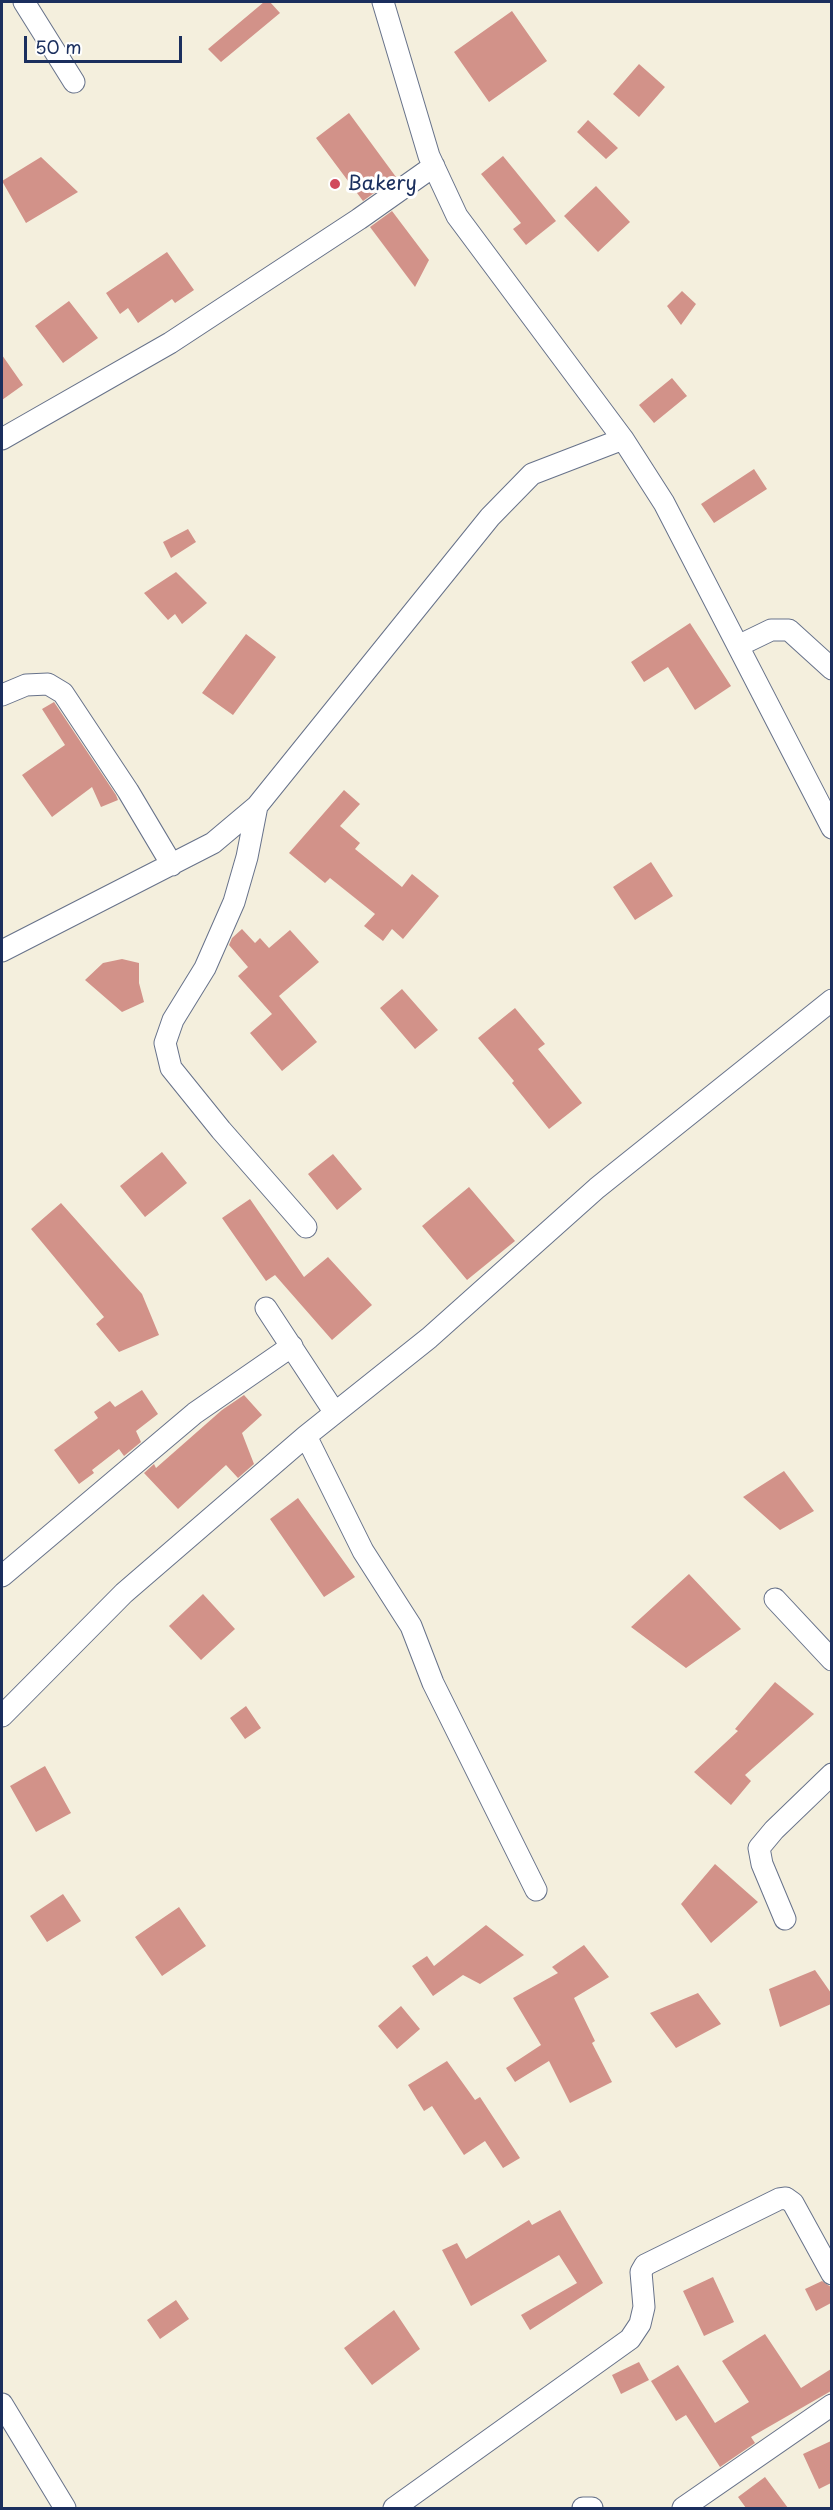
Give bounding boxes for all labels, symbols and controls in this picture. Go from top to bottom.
scale bar [27,24,184,62]
text: 50 m [35,33,82,60]
place label: Bakery [347,172,417,196]
marker: Bakery [328,177,342,191]

